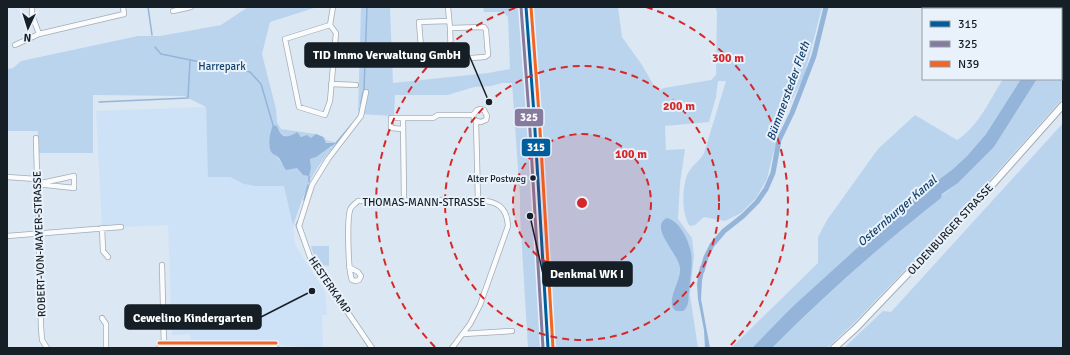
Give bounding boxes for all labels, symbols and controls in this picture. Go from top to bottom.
north arrow [8,8,48,48]
legend [922,8,1062,80]
text: 315 [958,17,977,32]
text: N [23,31,32,44]
text: 325 [958,37,977,52]
water label: Bümmersteder Fleth [764,39,814,143]
callout: TID Immo Verwaltung GmbH [305,43,469,67]
text: TID Immo Verwaltung GmbH [313,48,461,63]
text: 300 m [712,51,744,66]
text: N39 [958,57,979,72]
park label: Harrepark [198,60,246,73]
text: 200 m [663,99,695,114]
line badge: 325 [514,108,544,127]
text: 325 [520,111,538,124]
line badge: 315 [521,138,551,157]
text: 315 [527,141,545,154]
text: 100 m [615,147,647,162]
street label: ROBERT-VON-MAYER-STRASSE [30,171,49,317]
water label: Osternburger Kanal [855,172,941,250]
place label: Alter Postweg [467,173,526,185]
marker: Alter Postweg [528,173,538,183]
street label: OLDENBURGER STRASSE [905,181,996,277]
street label: THOMAS-MANN-STRASSE [362,196,486,209]
centre of rings [575,196,589,210]
street label: HESTERKAMP [306,254,353,316]
callout: Denkmal WK I [543,262,632,286]
text: Denkmal WK I [550,267,624,282]
callout: Cewelino Kindergarten [125,305,261,329]
text: Cewelino Kindergarten [133,311,253,326]

